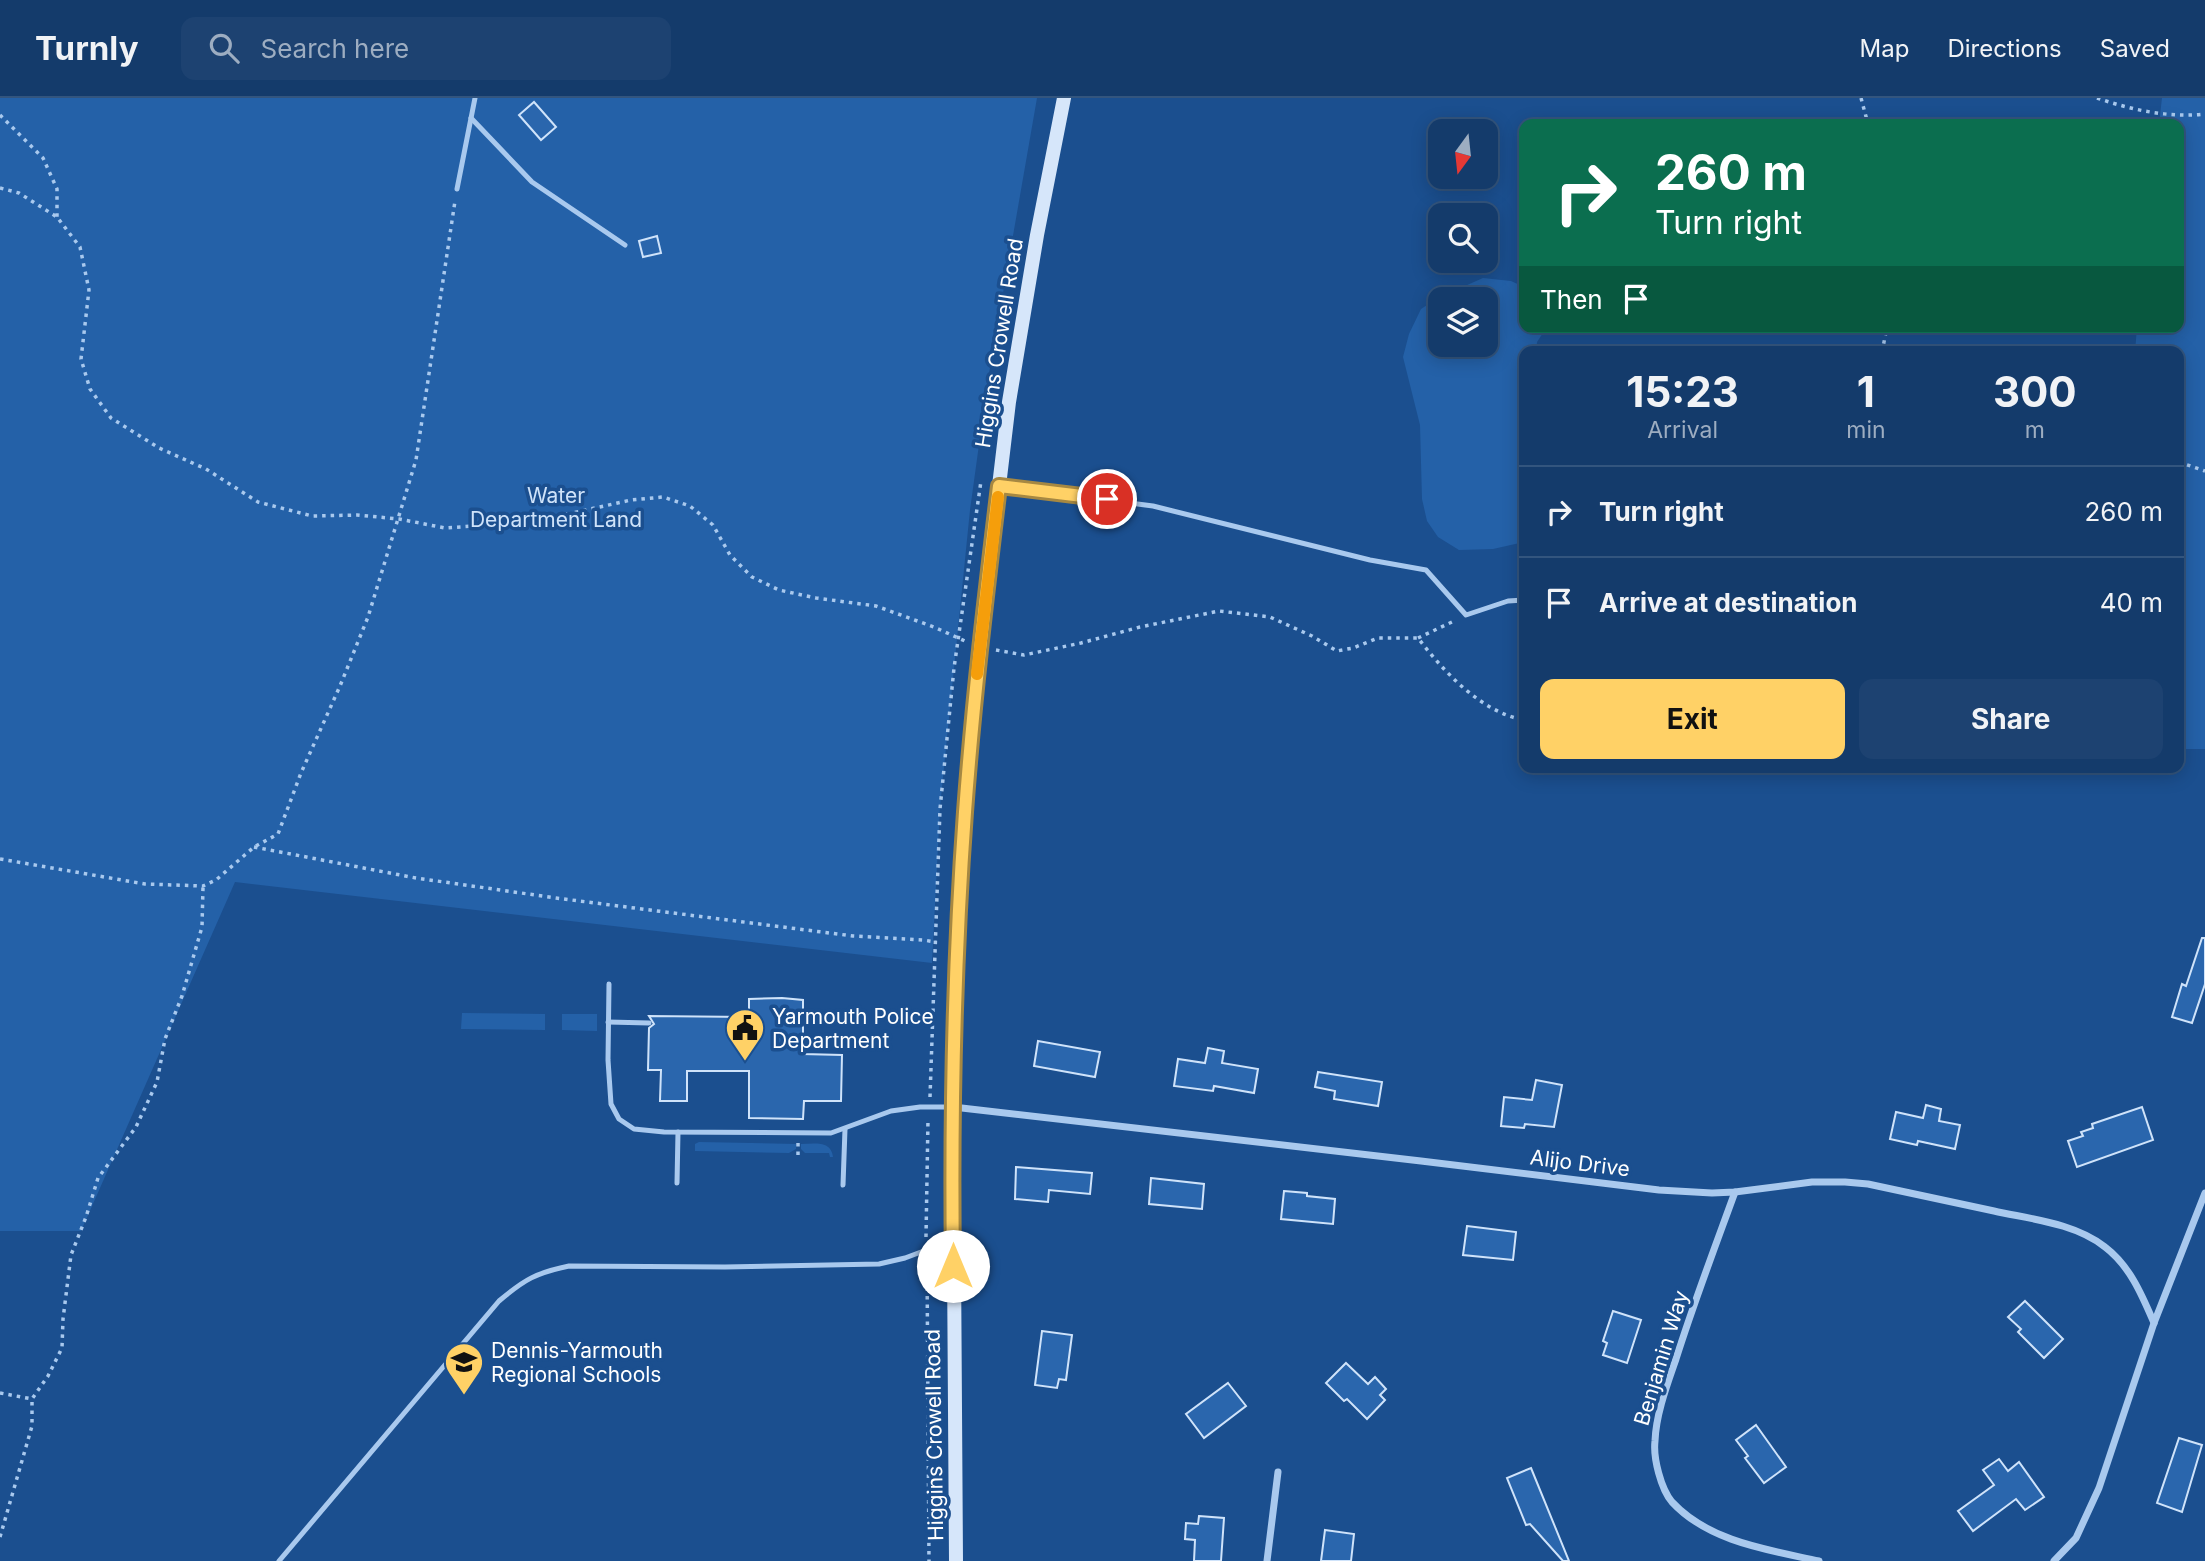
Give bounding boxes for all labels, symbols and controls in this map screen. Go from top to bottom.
search box [181,17,671,80]
text: Turnly [35,28,139,68]
icon: search [205,29,243,67]
text: Search here [261,33,409,64]
text: Map [1860,34,1909,63]
text: Directions [1947,34,2062,63]
text: Saved [2100,34,2170,63]
north arrow [1428,119,1498,189]
map controls [1428,119,1498,357]
text: 260 m [1655,143,1807,202]
icon: right [1540,147,1631,238]
button: search [1428,203,1498,273]
text: Turn right [1655,203,1802,242]
street label: Higgins Crowell Road [970,236,1028,450]
icon: arrive [1617,280,1655,318]
text: Then [1540,284,1603,315]
button: layers [1428,287,1498,357]
text: 15:23 [1626,366,1739,417]
text: 1 [1857,366,1875,417]
text: 300 [1993,366,2077,417]
text: Arrival [1647,416,1718,444]
text: min [1846,416,1886,444]
text: m [2025,416,2045,444]
pin [1077,469,1137,529]
icon: arrive [1088,480,1126,518]
park label: Water Department Land [470,483,642,532]
icon: right [1540,493,1578,531]
text: Turn right [1599,496,1724,527]
text: 260 m [2085,496,2163,527]
icon: arrive [1540,584,1578,622]
text: Arrive at destination [1599,587,1858,618]
text: 40 m [2100,587,2163,618]
button: Exit [1540,679,1845,759]
button: Share [1859,679,2163,759]
place label: Yarmouth Police Department [772,1004,934,1053]
public building icon: Yarmouth Police Department [724,1007,766,1062]
street label: Alijo Drive [1529,1144,1631,1182]
position arrow [916,1229,990,1303]
street label: Benjamin Way [1629,1287,1693,1429]
street label: Higgins Crowell Road [920,1329,948,1541]
place label: Dennis-Yarmouth Regional Schools [491,1338,663,1387]
school or university icon: Dennis-Yarmouth Regional Schools [443,1341,485,1396]

